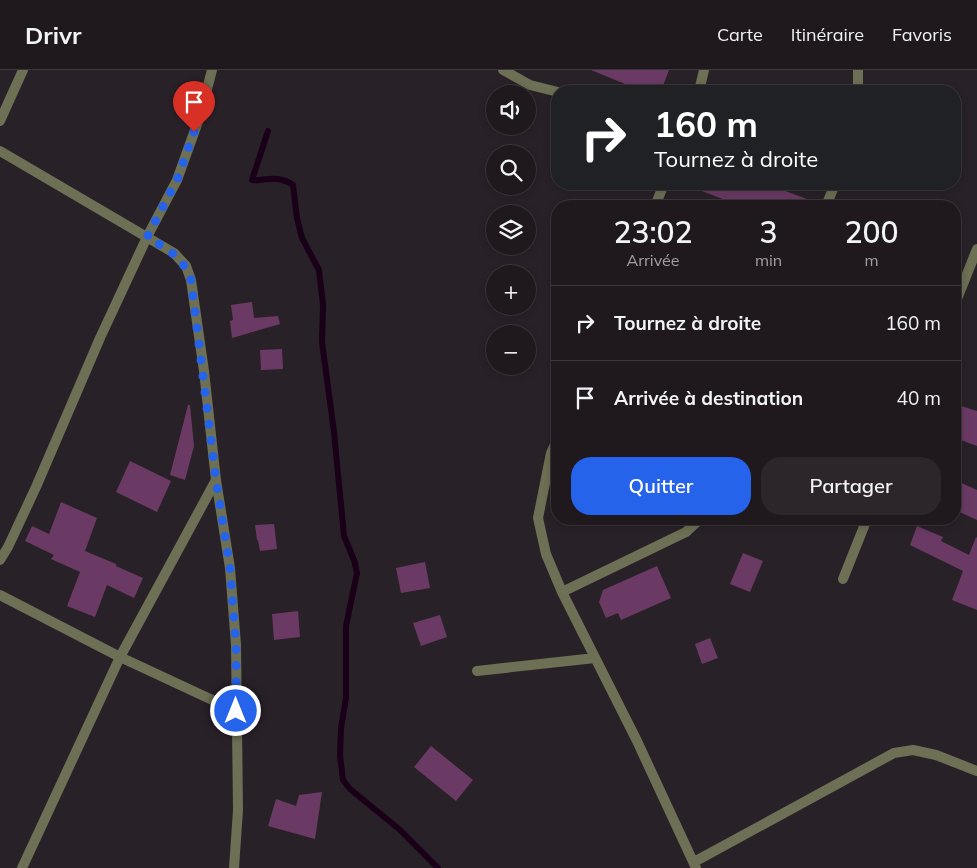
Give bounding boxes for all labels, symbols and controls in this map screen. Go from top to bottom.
text: Drivr [25,20,81,50]
text: Carte [717,23,763,46]
text: Itinéraire [791,23,864,46]
text: Favoris [892,23,952,46]
pin [173,81,215,132]
map controls [486,85,536,375]
button: sound [486,85,536,135]
icon: arrive [180,88,208,116]
text: 160 m [654,102,758,146]
icon: right [571,105,636,170]
button: search [486,145,536,195]
text: Tournez à droite [654,145,818,173]
button: layers [486,205,536,255]
text: 23:02 [613,213,693,251]
text: 3 [760,213,778,251]
text: 200 [845,213,899,251]
text: Arrivée [626,250,679,270]
text: min [755,250,782,270]
text: m [865,250,879,270]
button: + [486,265,536,315]
icon: right [571,309,599,337]
text: Tournez à droite [614,311,761,335]
text: 160 m [885,311,941,335]
button: − [486,325,536,375]
icon: arrive [571,384,599,412]
text: Arrivée à destination [614,386,803,410]
text: 40 m [897,386,941,410]
button: Quitter [571,457,751,515]
button: Partager [761,457,941,515]
position arrow [209,684,261,736]

